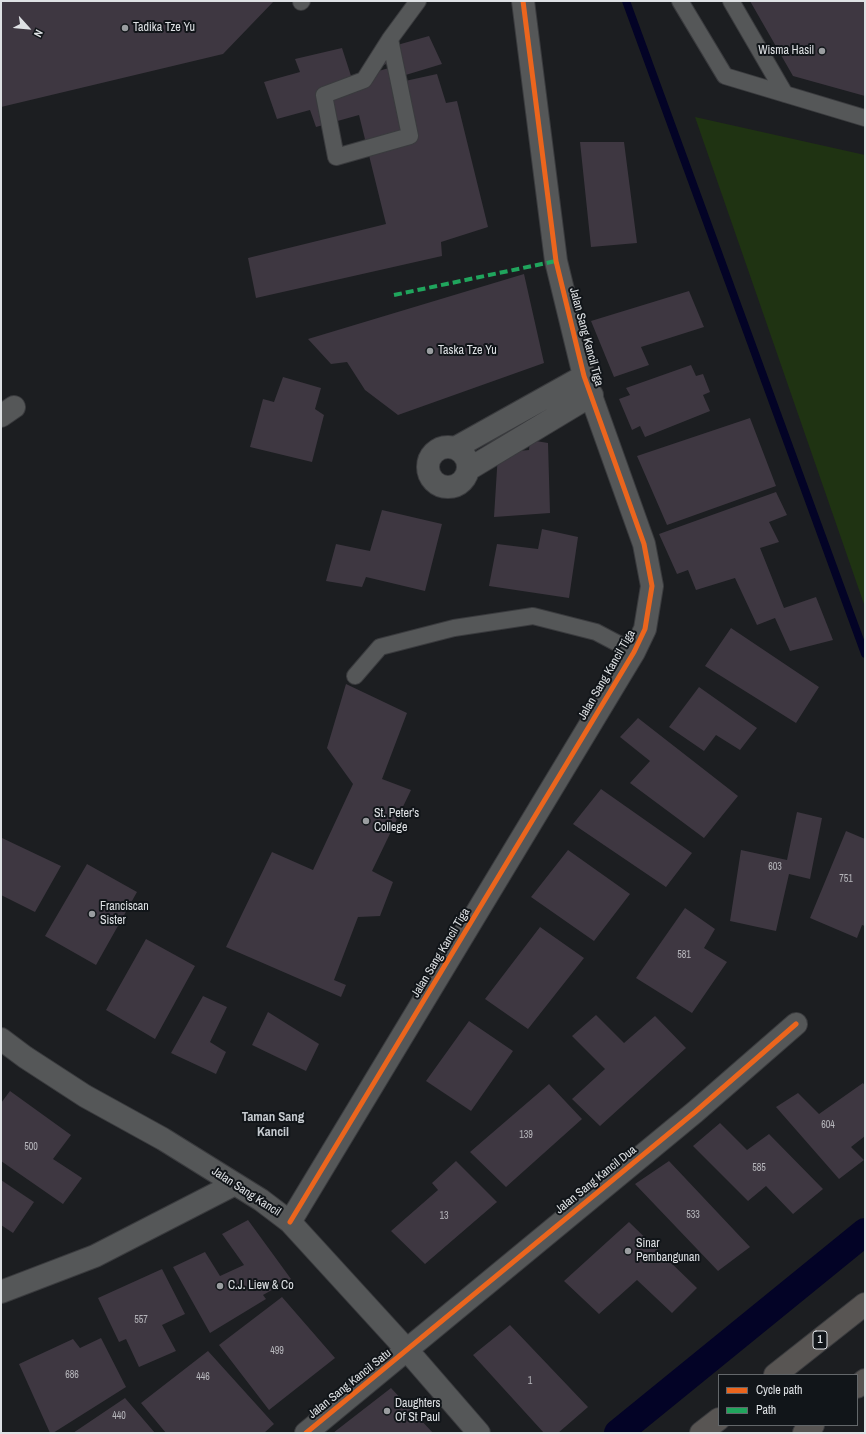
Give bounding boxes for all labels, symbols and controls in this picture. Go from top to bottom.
north arrow [8,8,48,48]
place label: Tadika Tze Yu [133,21,195,35]
marker: Tadika Tze Yu [120,23,130,33]
text: N [31,27,46,40]
place label: Wisma Hasil [758,44,814,58]
marker: Wisma Hasil [817,46,827,56]
street label: Jalan Sang Kancil Tiga [566,286,606,388]
place label: Taska Tze Yu [438,344,497,358]
marker: Taska Tze Yu [425,346,435,356]
street label: Jalan Sang Kancil Tiga [575,627,639,723]
place label: St. Peter's College [374,807,419,835]
marker: St. Peter's College [361,816,371,826]
house number: 603 [768,861,782,873]
house number: 751 [839,873,853,885]
place label: Franciscan Sister [100,900,149,928]
street label: Jalan Sang Kancil Tiga [409,906,473,1000]
marker: Franciscan Sister [87,909,97,919]
house number: 581 [677,949,691,961]
district label: Taman Sang Kancil [242,1110,304,1141]
house number: 604 [821,1119,835,1131]
house number: 139 [519,1129,533,1141]
house number: 500 [24,1141,38,1153]
street label: Jalan Sang Kancil Dua [553,1143,639,1217]
house number: 585 [752,1162,766,1174]
street label: Jalan Sang Kancil [209,1164,283,1220]
house number: 533 [686,1209,700,1221]
house number: 13 [439,1210,449,1222]
place label: Sinar Pembangunan [636,1237,700,1265]
marker: Sinar Pembangunan [623,1246,633,1256]
place label: C.J. Liew & Co [228,1279,294,1293]
marker: C.J. Liew & Co [215,1281,225,1291]
house number: 557 [134,1314,148,1326]
road number: 1 [813,1331,827,1349]
house number: 499 [270,1345,284,1357]
street label: Jalan Sang Kancil Satu [306,1346,394,1422]
house number: 686 [65,1369,79,1381]
house number: 446 [196,1371,210,1383]
legend [718,1374,858,1426]
house number: 1 [528,1375,532,1387]
text: Cycle path [756,1382,803,1398]
place label: Daughters Of St Paul [395,1397,440,1425]
text: Path [756,1402,776,1418]
marker: Daughters Of St Paul [382,1406,392,1416]
house number: 440 [112,1410,126,1422]

